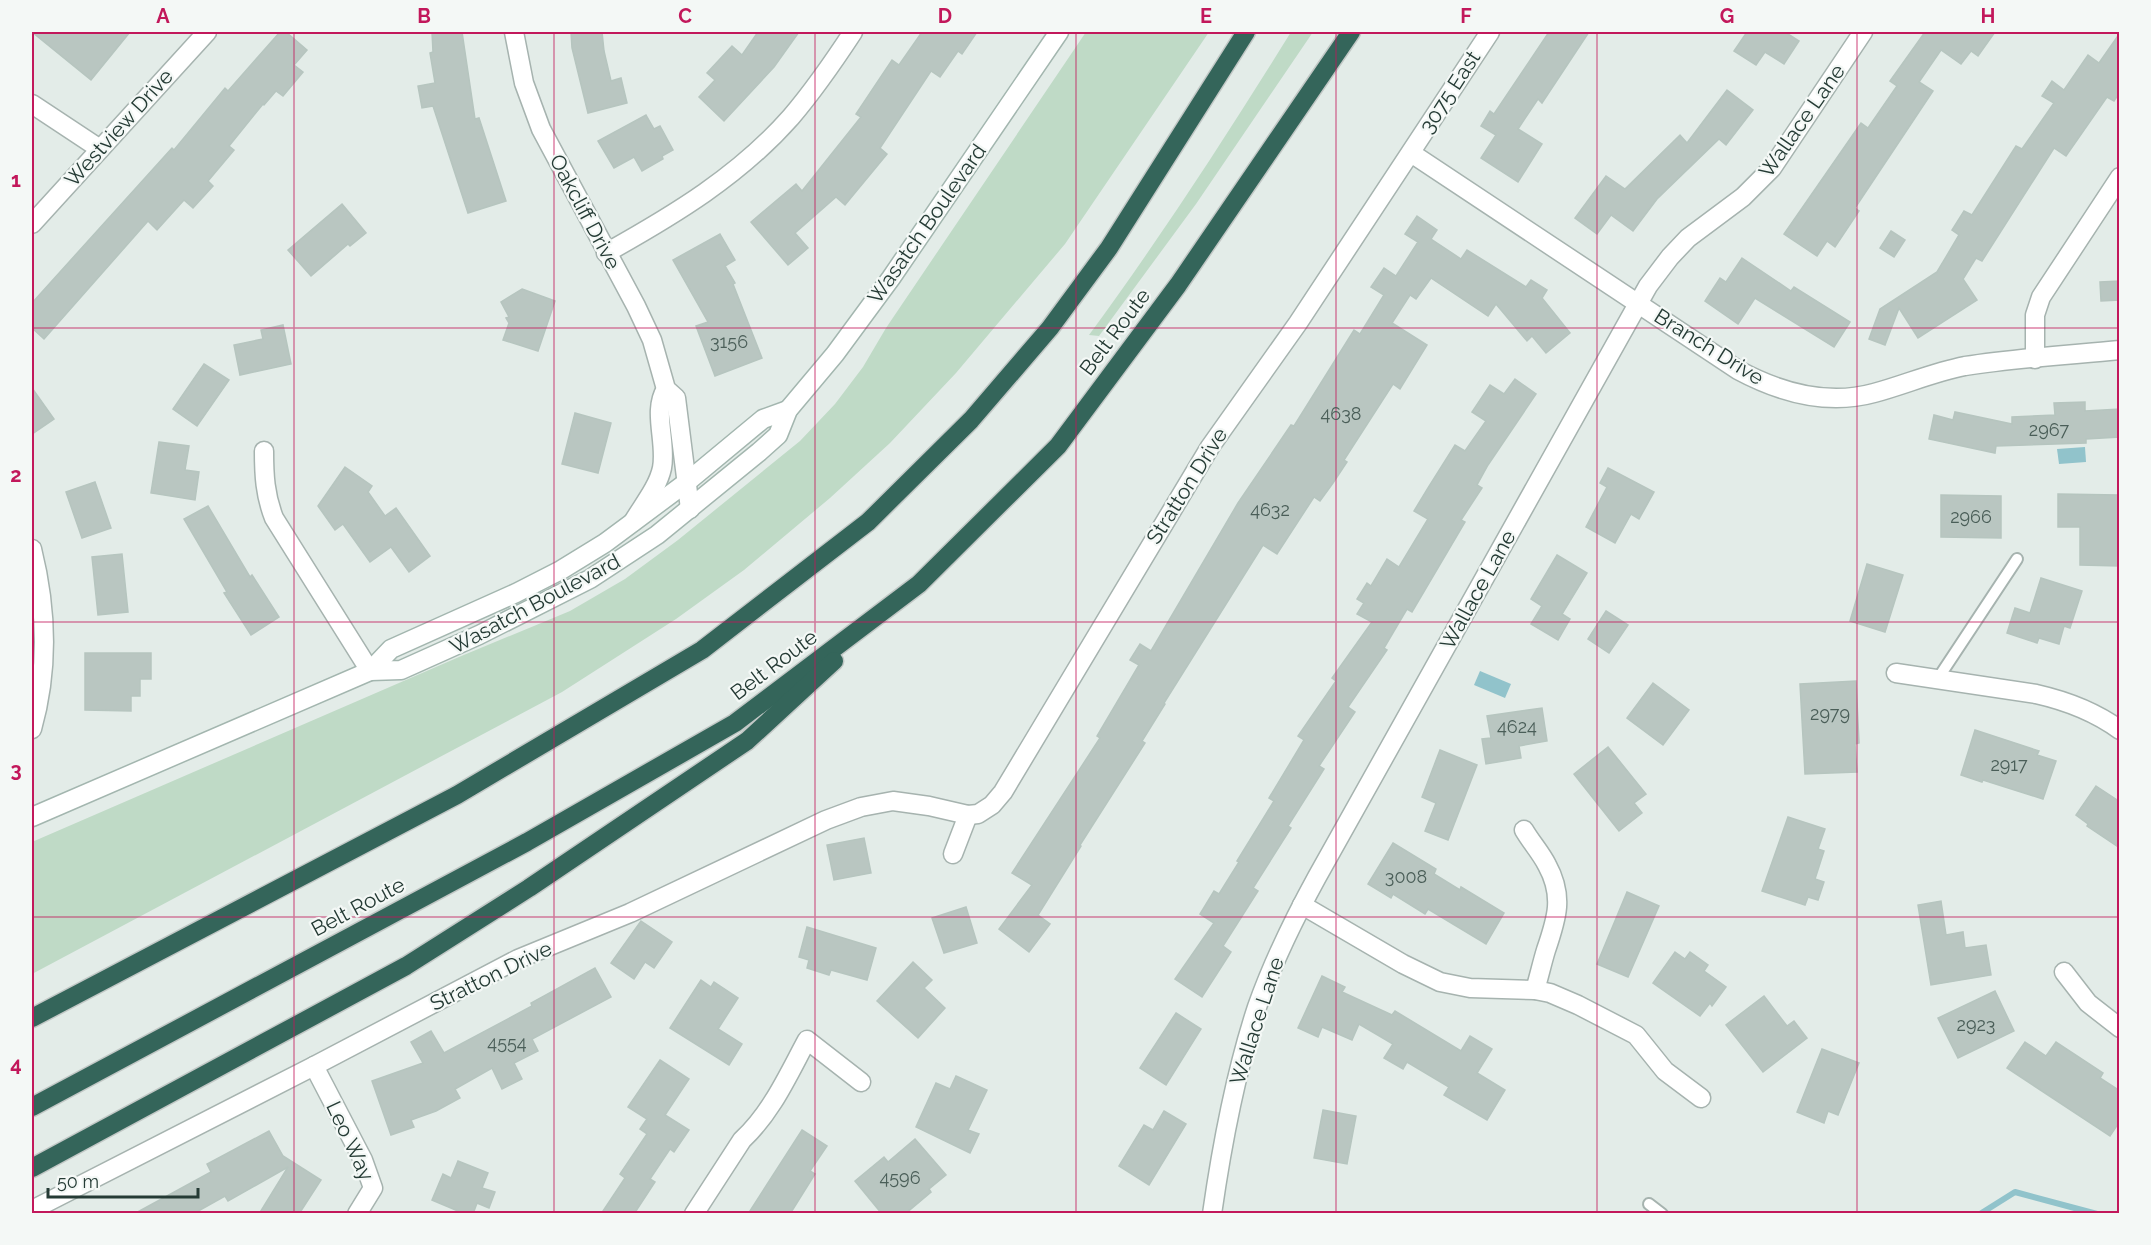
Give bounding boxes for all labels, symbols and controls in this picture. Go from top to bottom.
text: A [156,4,170,28]
text: B [417,4,431,28]
text: C [678,4,692,28]
text: D [938,4,952,28]
text: E [1200,4,1212,28]
text: F [1460,4,1472,28]
text: G [1720,4,1734,28]
text: H [1981,4,1995,28]
street label: 3075 East [1414,46,1485,138]
street label: Wallace Lane [1753,59,1850,182]
street label: Westview Drive [59,64,178,192]
street label: Wasatch Boulevard [862,139,991,308]
street label: Oakcliff Drive [545,150,626,274]
text: 1 [11,168,21,192]
street label: Belt Route [1074,283,1155,380]
street label: Branch Drive [1650,303,1769,390]
house number: 3156 [710,331,748,352]
house number: 4638 [1321,403,1361,424]
house number: 2967 [2029,419,2070,440]
street label: Stratton Drive [1141,423,1232,548]
text: 2 [10,463,22,487]
house number: 4632 [1250,499,1290,520]
house number: 2966 [1950,506,1992,527]
street label: Wallace Lane [1434,526,1521,654]
street label: Wasatch Boulevard [445,548,624,659]
street label: Belt Route [725,624,822,705]
house number: 2979 [1810,703,1850,724]
house number: 4624 [1497,716,1537,737]
house number: 2917 [1990,754,2028,775]
text: 3 [10,758,22,782]
house number: 3008 [1385,866,1427,887]
street label: Belt Route [307,872,409,942]
street label: Stratton Drive [426,935,556,1016]
street label: Wallace Lane [1224,954,1289,1088]
house number: 2923 [1957,1014,1995,1035]
house number: 4554 [487,1032,527,1053]
text: 4 [10,1052,22,1076]
street label: Leo Way [321,1097,380,1185]
scale bar [48,1161,198,1199]
house number: 4596 [879,1167,921,1188]
text: 50 m [57,1171,99,1192]

